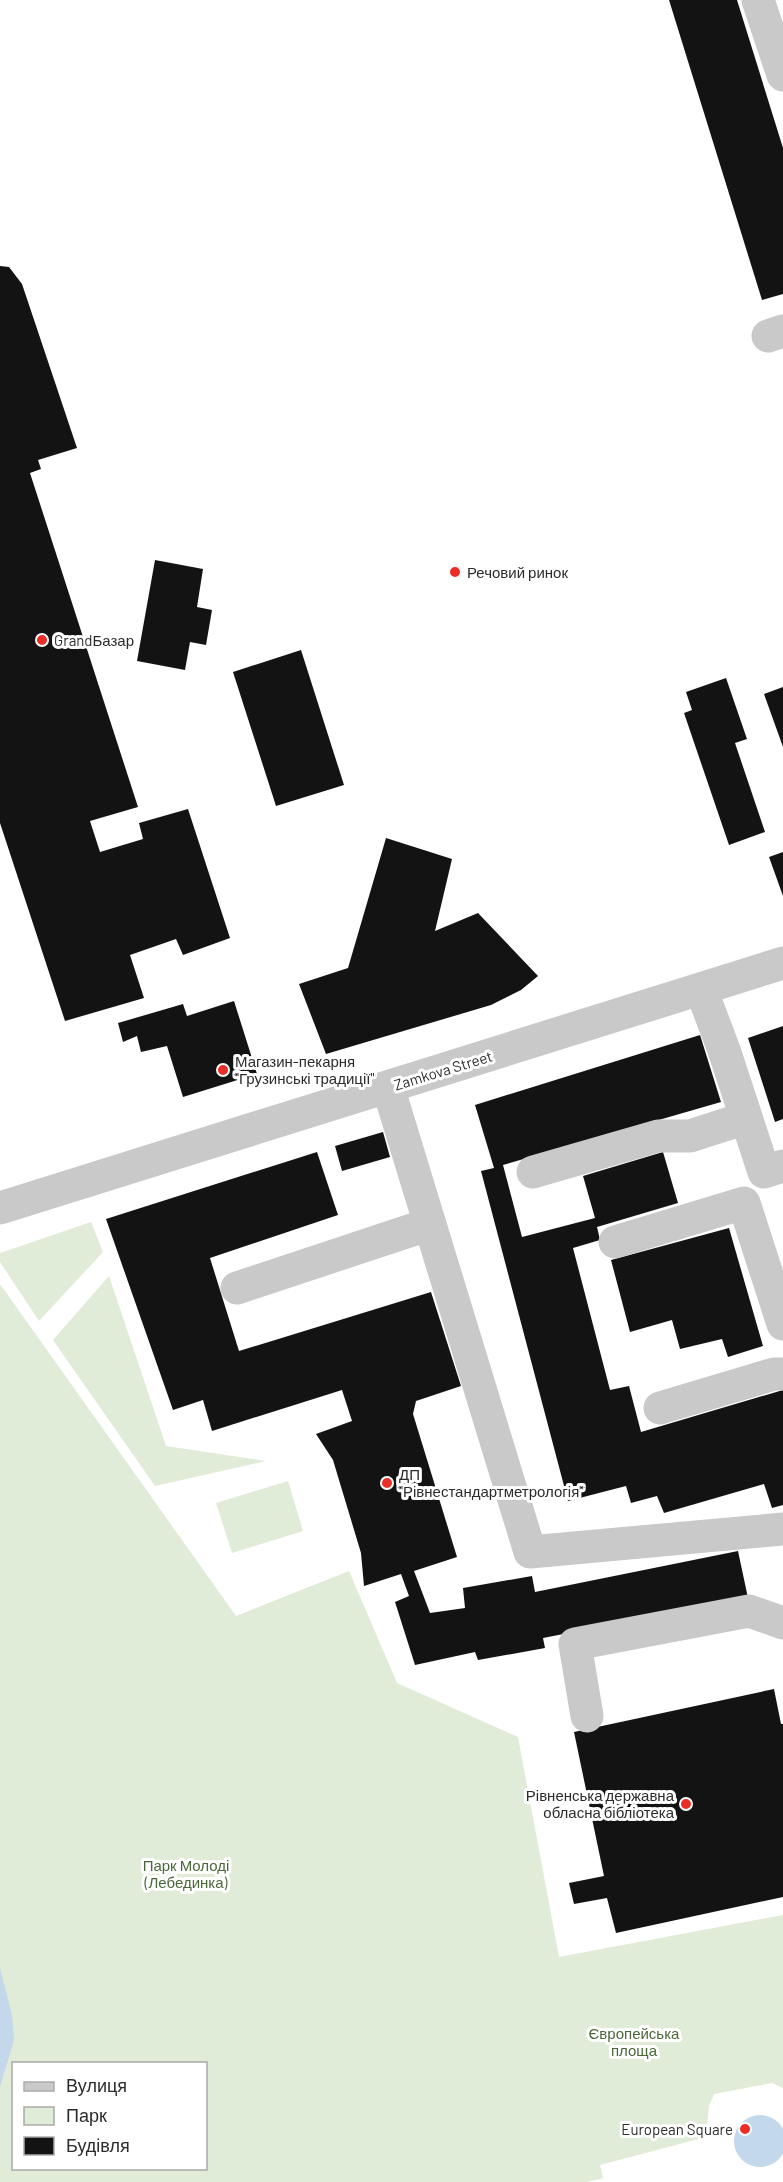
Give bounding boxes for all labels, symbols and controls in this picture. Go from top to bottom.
place label: Речовий ринок [467,563,568,581]
marker: Речовий ринок [448,565,462,579]
place label: GrandБазар [54,631,134,649]
marker: GrandБазар [35,633,49,647]
street label: Zamkova Street [392,1046,494,1094]
place label: Магазин-пекарня "Грузинські традиції" [235,1052,374,1087]
marker: Магазин-пекарня "Грузинські традиції" [216,1063,230,1077]
place label: ДП "Рівнестандартметрологія" [399,1465,583,1500]
marker: ДП "Рівнестандартметрологія" [380,1476,394,1490]
place label: Рівненська державна обласна бібліотека [526,1786,675,1821]
marker: Рівненська державна обласна бібліотека [679,1797,693,1811]
park label: Парк Молоді (Лебединка) [143,1856,229,1891]
park label: Європейська площа [589,2024,680,2059]
legend [12,2062,207,2170]
text: Вулиця [66,2074,127,2096]
text: Парк [66,2104,107,2126]
place label: European Square [621,2120,733,2138]
marker: European Square [738,2122,752,2136]
text: Будівля [66,2134,130,2156]

